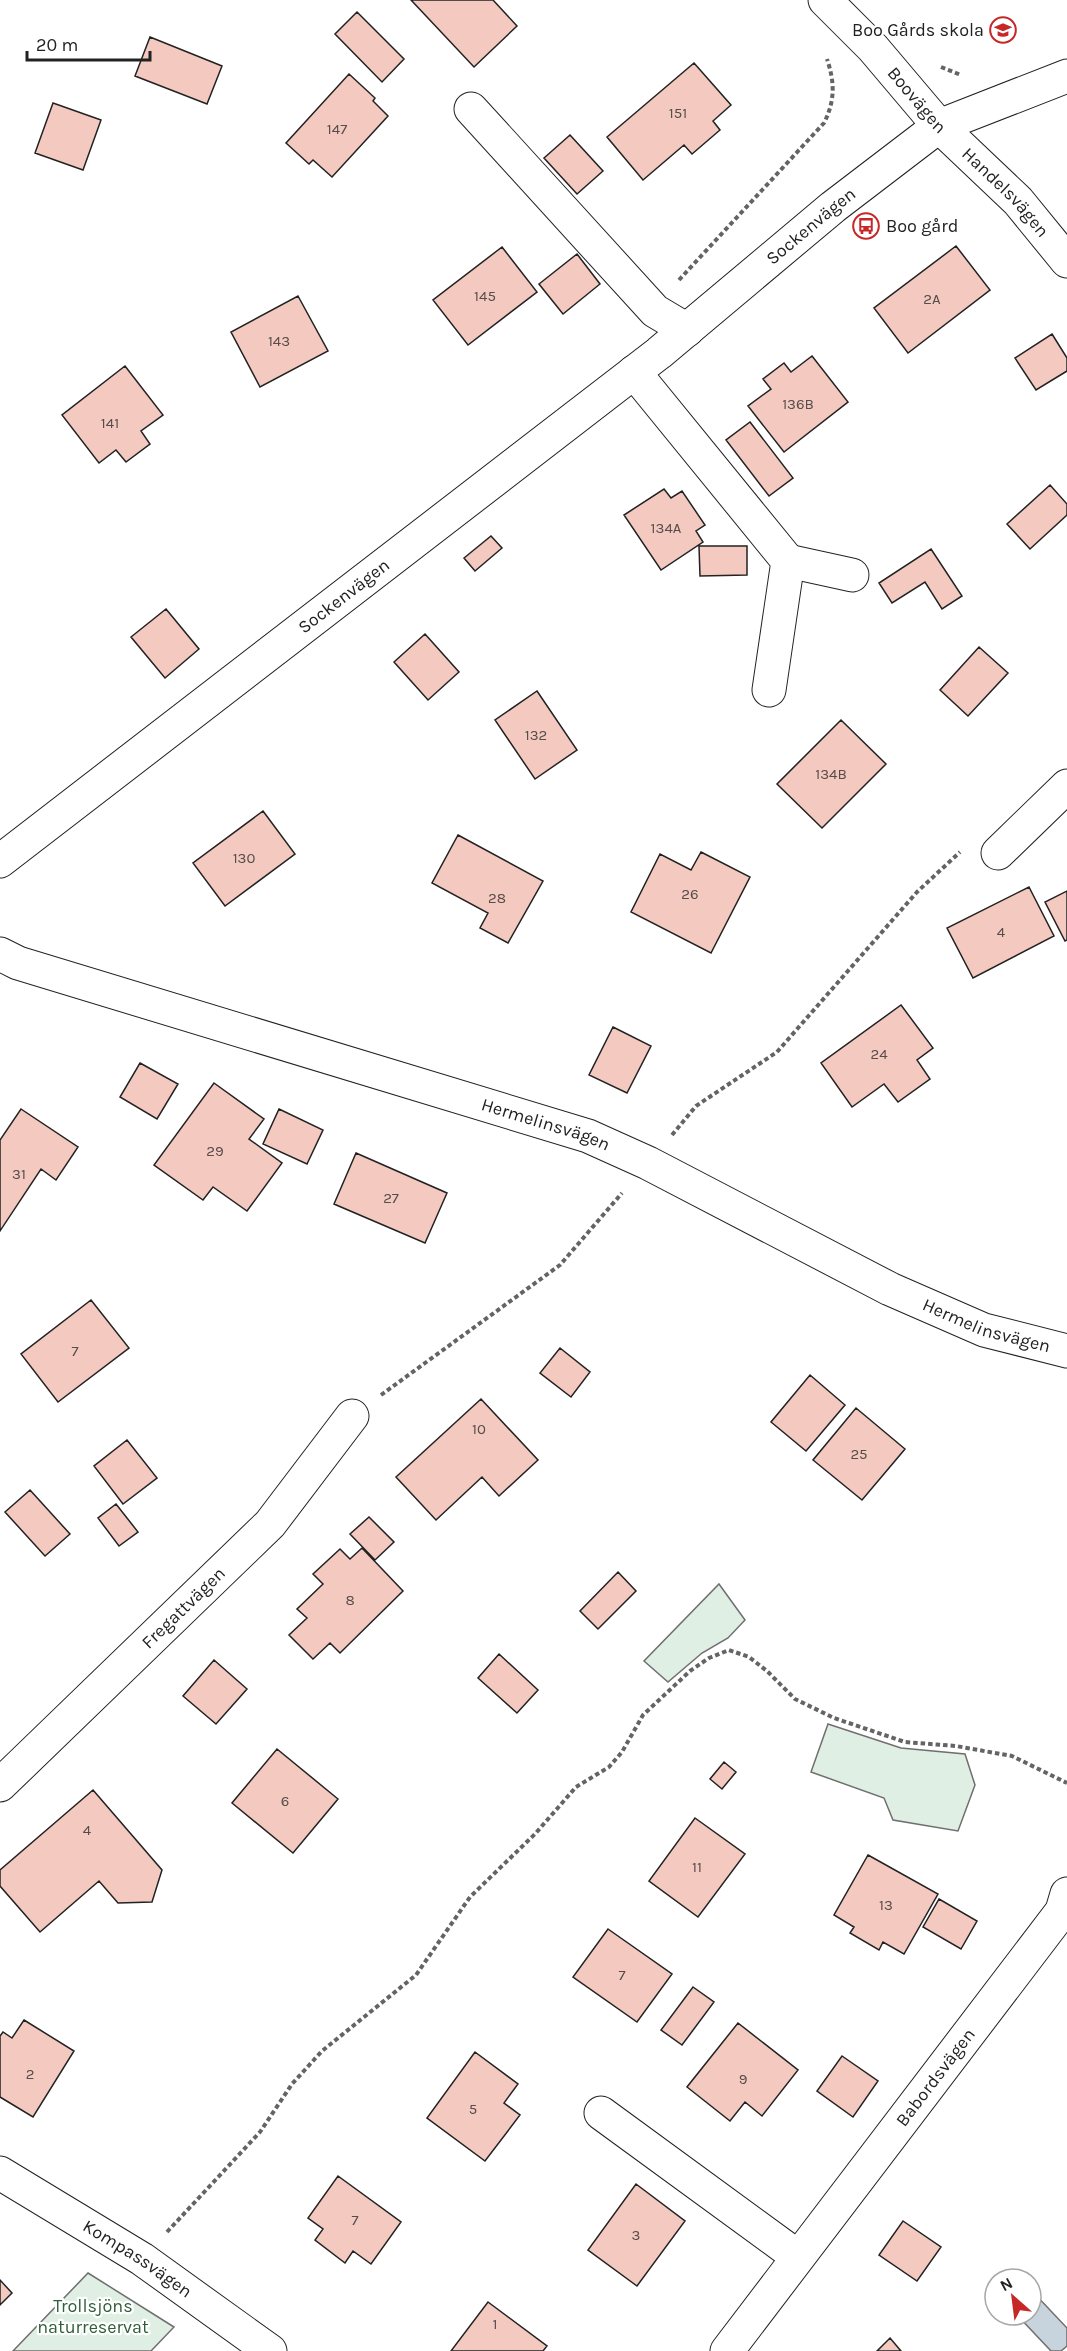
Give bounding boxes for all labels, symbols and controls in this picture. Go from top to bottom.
school or university icon: Boo Gårds skola [988,15,1018,45]
place label: Boo Gårds skola [852,19,984,41]
scale bar [27,24,150,62]
text: 20 m [36,34,78,56]
street label: Boovägen [883,62,951,138]
house number: 151 [669,104,687,122]
house number: 147 [327,120,347,138]
street label: Handelsvägen [957,143,1054,241]
street label: Sockenvägen [762,183,860,269]
bus stop icon: Boo gård [851,211,881,241]
place label: Boo gård [886,215,958,237]
house number: 145 [474,287,496,305]
house number: 2A [923,290,941,308]
house number: 143 [268,332,290,350]
house number: 136B [782,395,814,413]
house number: 141 [101,414,119,432]
house number: 134A [651,519,682,537]
street label: Sockenvägen [294,554,394,638]
house number: 132 [525,726,547,744]
house number: 134B [815,765,847,783]
house number: 130 [233,849,255,867]
house number: 26 [681,885,699,903]
house number: 28 [488,889,506,907]
house number: 4 [997,923,1006,941]
house number: 24 [870,1045,888,1063]
street label: Hermelinsvägen [479,1093,614,1156]
house number: 29 [206,1142,224,1160]
house number: 31 [12,1165,26,1183]
house number: 27 [383,1189,399,1207]
street label: Hermelinsvägen [919,1294,1053,1357]
house number: 7 [71,1342,79,1360]
house number: 10 [472,1420,486,1438]
house number: 25 [850,1445,868,1463]
street label: Fregattvägen [137,1562,230,1653]
house number: 8 [345,1591,355,1609]
house number: 6 [281,1792,289,1810]
house number: 4 [83,1821,92,1839]
house number: 11 [692,1858,702,1876]
house number: 13 [879,1896,893,1914]
house number: 7 [618,1966,626,1984]
street label: Babordsvägen [891,2024,980,2131]
house number: 2 [26,2065,34,2083]
house number: 9 [739,2070,747,2088]
house number: 5 [469,2100,477,2118]
house number: 7 [351,2211,359,2229]
street label: Kompassvägen [79,2215,196,2302]
house number: 3 [632,2226,640,2244]
north arrow [983,2267,1043,2327]
text: N [997,2273,1016,2295]
park label: Trollsjöns naturreservat [37,2295,149,2338]
house number: 1 [493,2315,497,2333]

